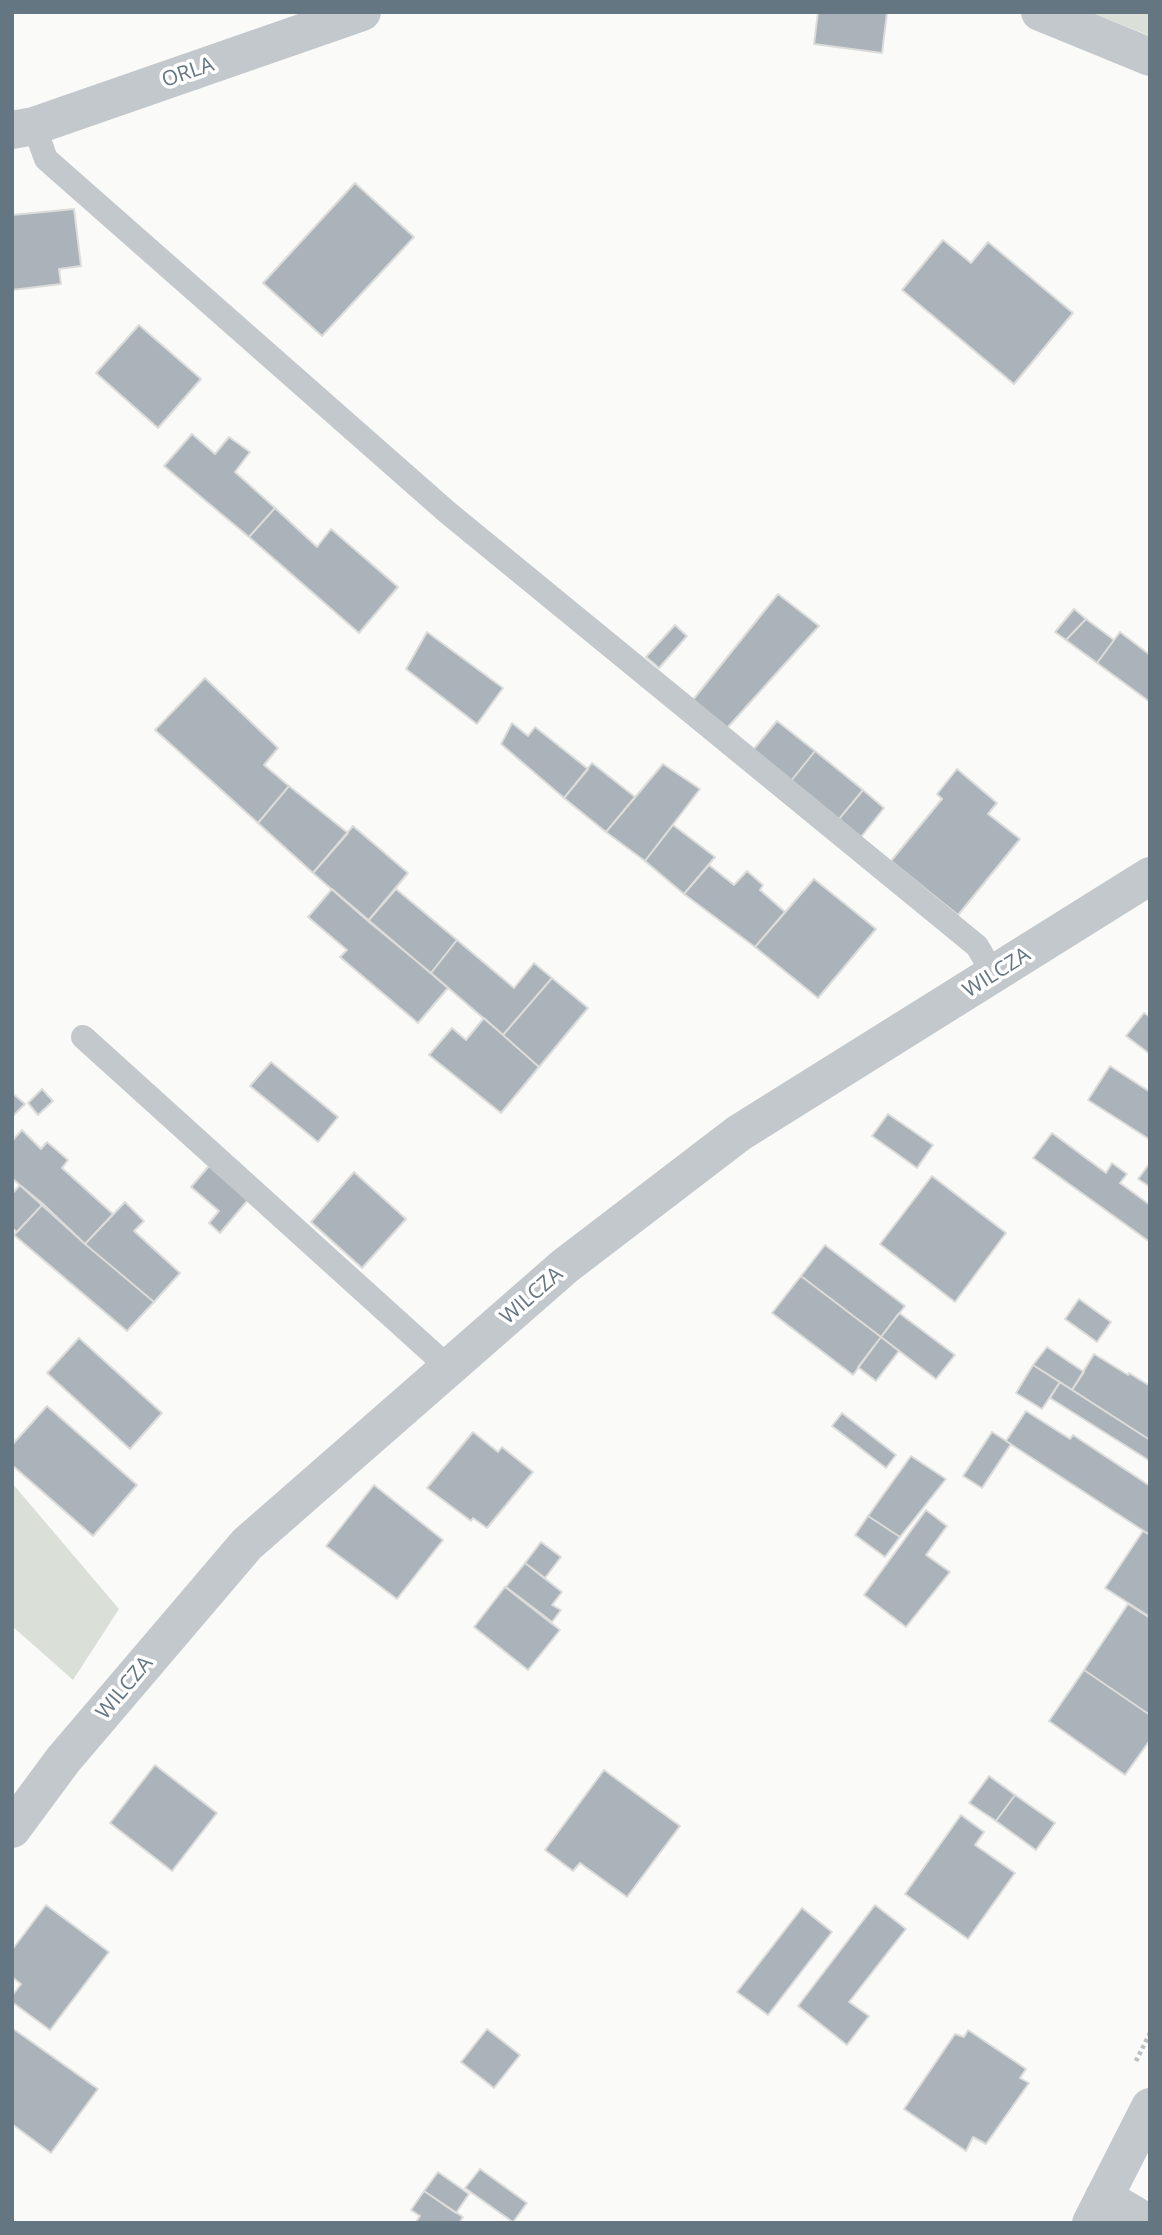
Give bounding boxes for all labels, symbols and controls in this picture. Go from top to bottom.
street label: ORLA [159,52,217,94]
street label: WILCZA [959,943,1035,1003]
street label: WILCZA [496,1262,568,1330]
street label: WILCZA [91,1651,159,1725]

